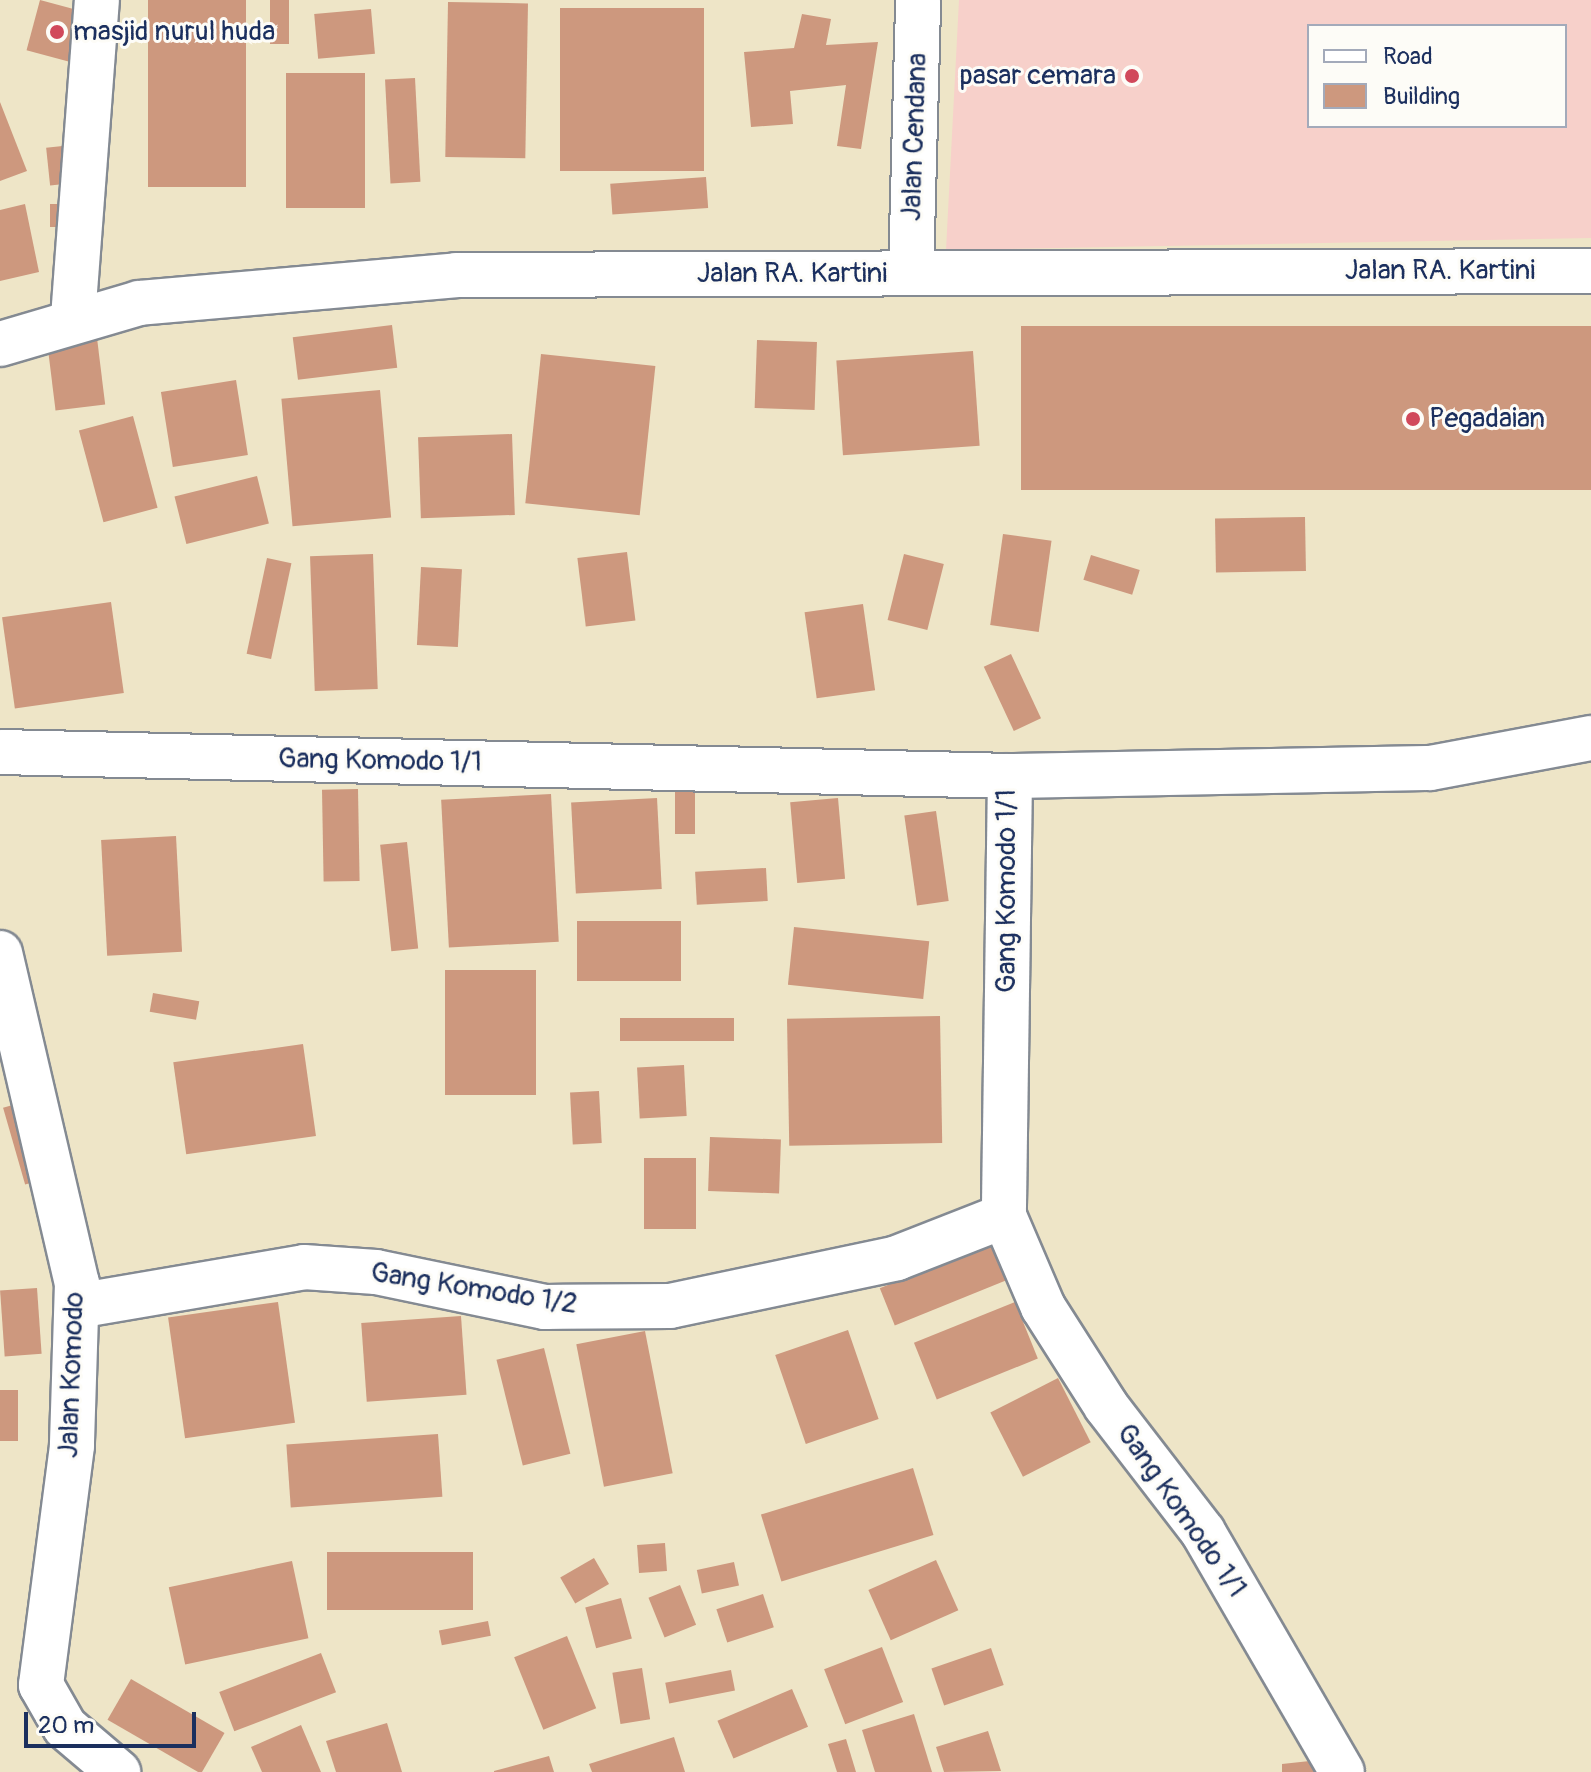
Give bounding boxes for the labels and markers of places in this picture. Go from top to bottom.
place label: masjid nurul huda [73,15,275,49]
marker: masjid nurul huda [48,23,66,41]
place label: pasar cemara [960,59,1116,93]
marker: pasar cemara [1123,67,1141,85]
place label: Pegadaian [1429,402,1545,436]
marker: Pegadaian [1404,410,1422,428]

